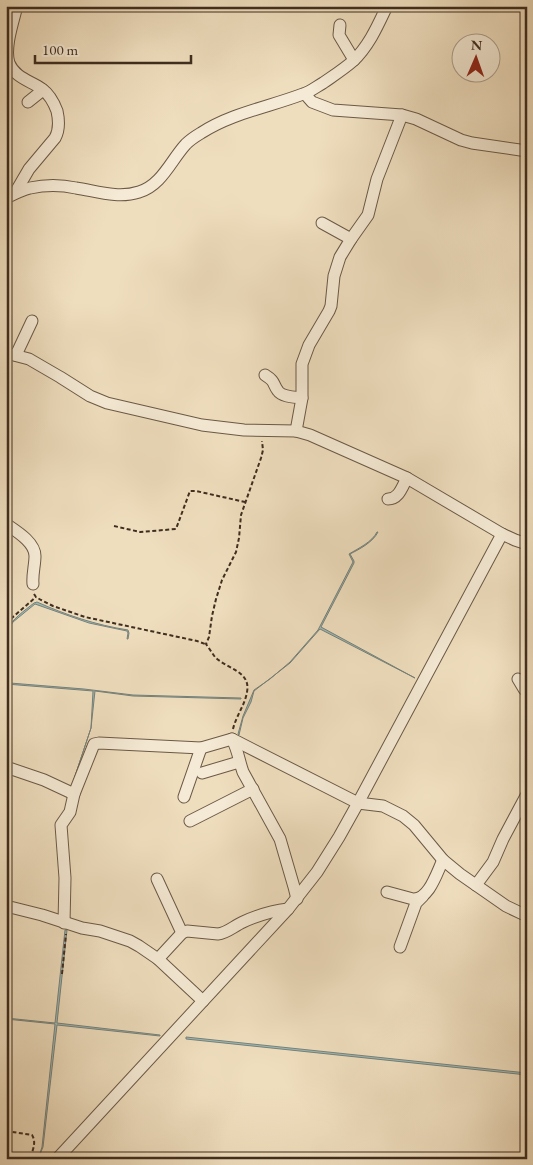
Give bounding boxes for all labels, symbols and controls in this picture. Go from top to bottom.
scale bar [35,32,191,64]
north arrow [450,32,500,82]
text: N [470,36,483,54]
text: 100 m [42,40,79,59]

